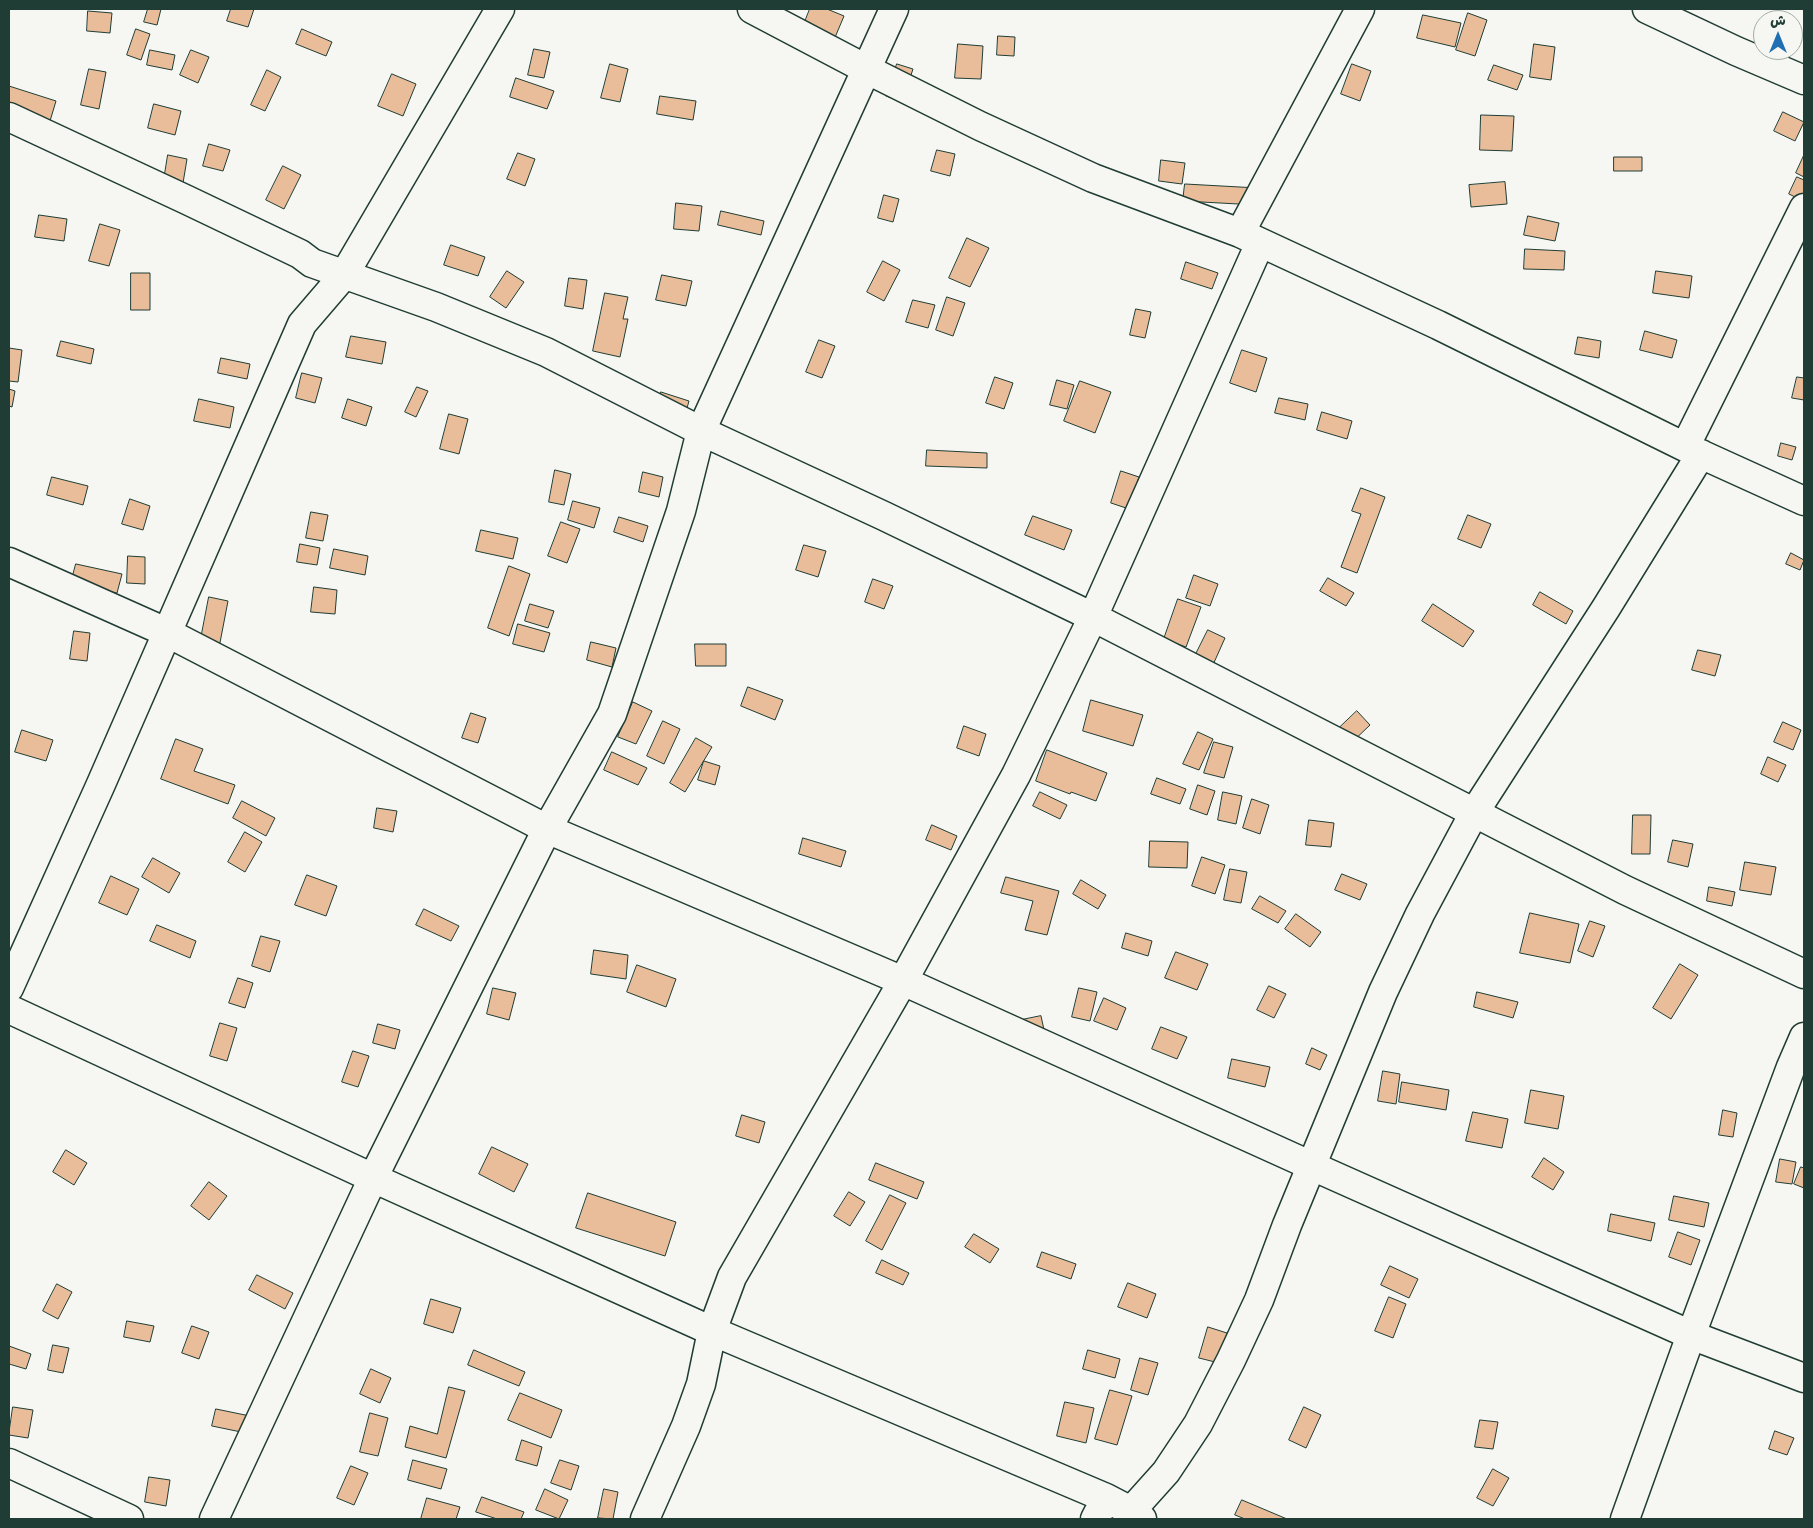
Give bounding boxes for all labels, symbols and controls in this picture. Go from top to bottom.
north arrow [1753,10,1803,60]
text: ش [1770,12,1786,29]

